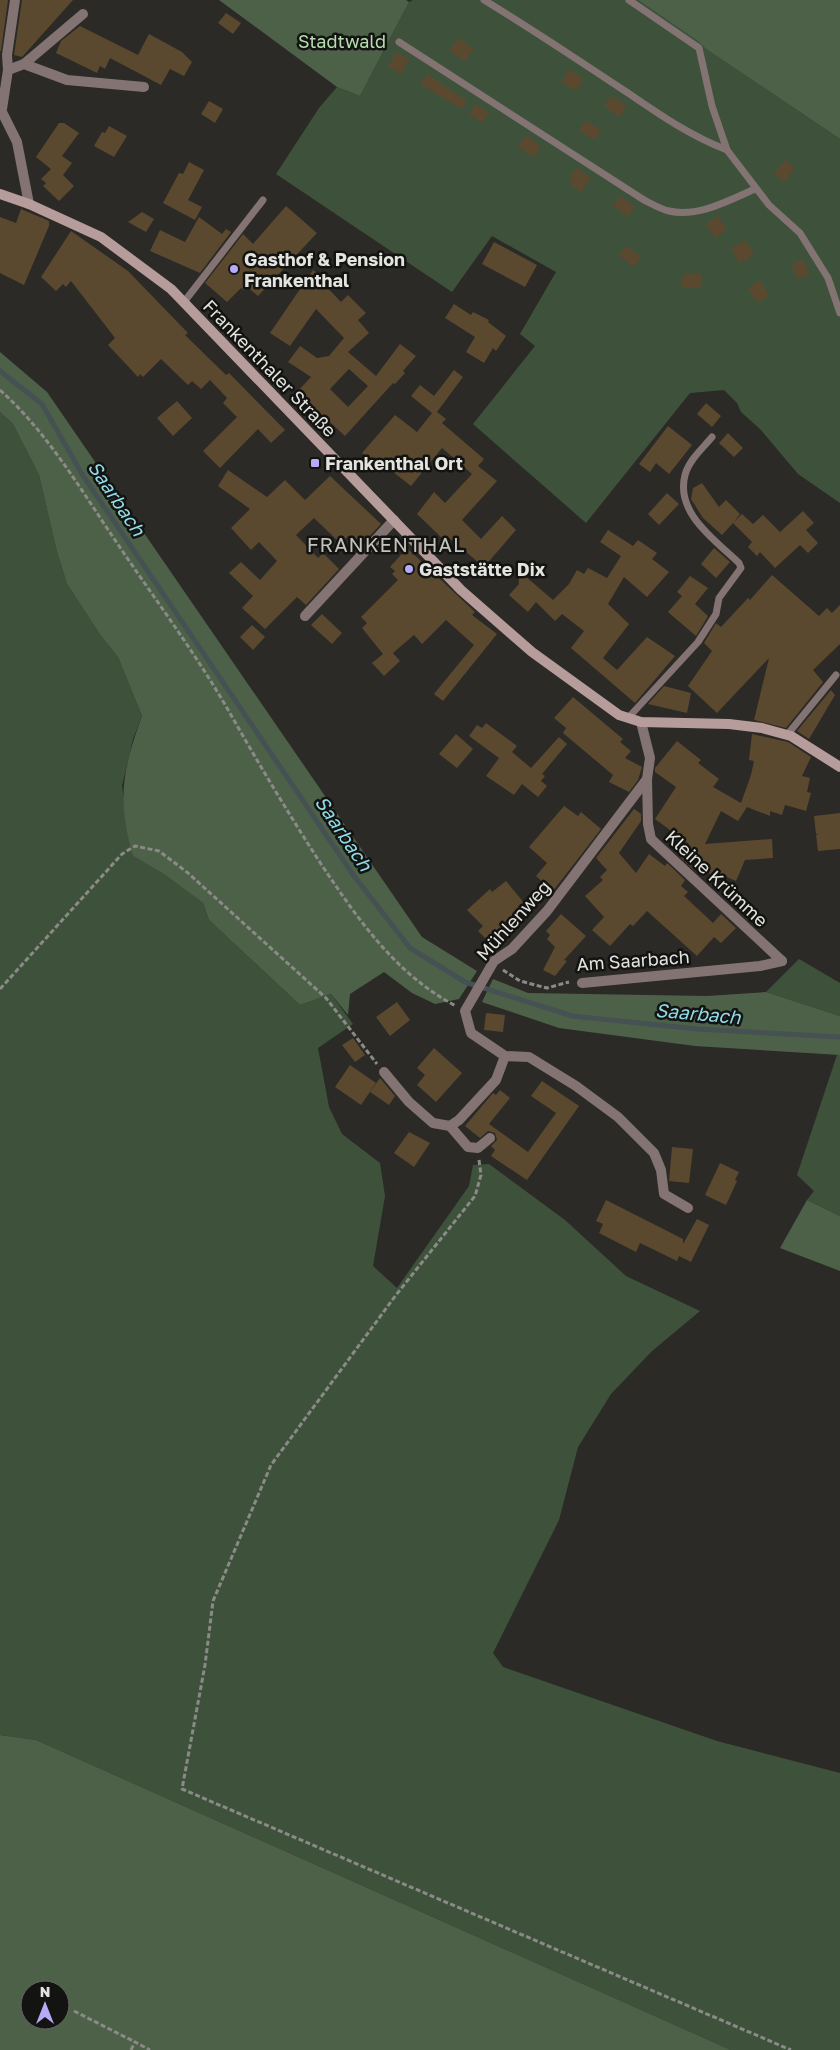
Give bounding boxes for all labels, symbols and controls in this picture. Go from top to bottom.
park label: Stadtwald [298,30,386,52]
place label: Gasthof & Pension Frankenthal [244,248,405,291]
marker: Gasthof & Pension Frankenthal [228,263,240,275]
street label: Frankenthaler Straße [199,295,341,441]
place label: Frankenthal Ort [325,452,463,474]
water label: Saarbach [84,456,151,541]
marker: Frankenthal Ort [309,457,321,469]
district label: FRANKENTHAL [307,532,465,556]
place label: Gaststätte Dix [419,558,546,580]
marker: Gaststätte Dix [403,563,415,575]
water label: Saarbach [311,791,378,876]
street label: Kleine Krümme [661,825,773,931]
street label: Mühlenweg [471,875,555,965]
street label: Am Saarbach [576,945,690,975]
water label: Saarbach [654,998,743,1028]
north arrow [20,1980,70,2030]
text: N [40,1983,50,2000]

